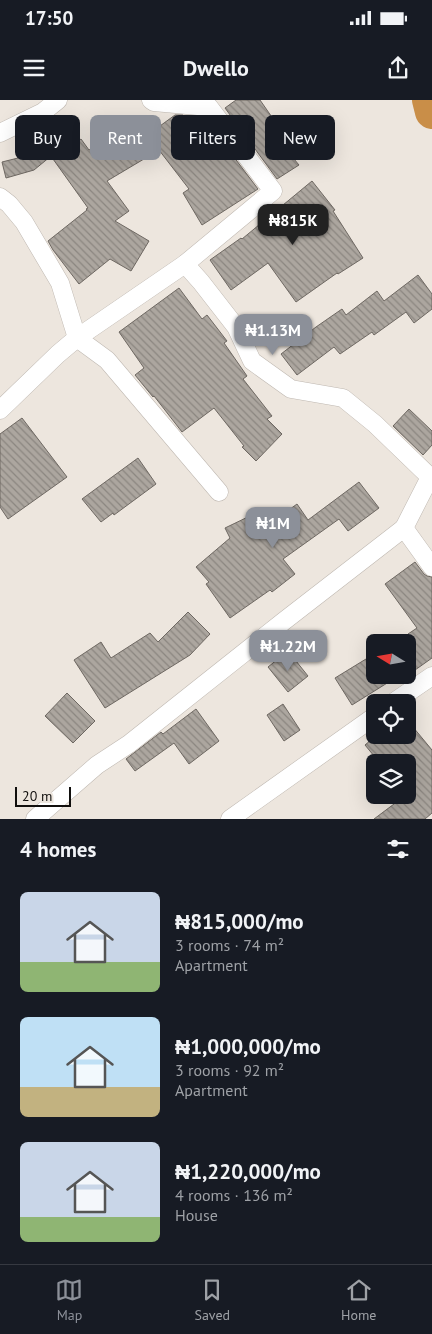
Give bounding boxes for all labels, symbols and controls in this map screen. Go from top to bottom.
text: 17:50 [25,6,73,30]
icon: menu [20,54,48,82]
text: Dwello [183,54,249,82]
icon: share [384,54,412,82]
chip: Buy [15,115,80,160]
chip: Rent [90,115,161,160]
chip: Filters [171,115,255,160]
chip: New [265,115,335,160]
pin: ₦815K [258,204,328,246]
text: ₦815K [269,210,317,230]
pin: ₦1.13M [232,314,314,356]
text: ₦1.13M [245,320,301,340]
pin: ₦1M [249,506,297,549]
text: ₦1M [256,513,290,533]
pin: ₦1.22M [247,630,329,672]
north arrow [366,634,416,684]
map controls [366,634,416,804]
text: ₦1.22M [260,636,316,656]
button: locate [366,694,416,744]
button: layers [366,754,416,804]
scale bar [15,784,71,807]
text: 20 m [22,787,52,805]
icon: filters [384,835,412,863]
text: 4 homes [20,836,96,863]
text: ₦815,000/mo [175,908,304,935]
icon: home [60,912,120,972]
text: 3 rooms · 74 m² [175,935,284,955]
text: Apartment [175,955,248,975]
text: ₦1,000,000/mo [175,1033,321,1060]
icon: home [60,1037,120,1097]
text: 3 rooms · 92 m² [175,1060,284,1080]
text: Apartment [175,1080,248,1100]
text: ₦1,220,000/mo [175,1158,321,1185]
icon: home [60,1162,120,1222]
text: 4 rooms · 136 m² [175,1185,293,1205]
text: House [175,1205,218,1225]
tab: Map [55,1276,83,1324]
tab: Saved [194,1276,230,1324]
tab: Home [341,1276,376,1324]

